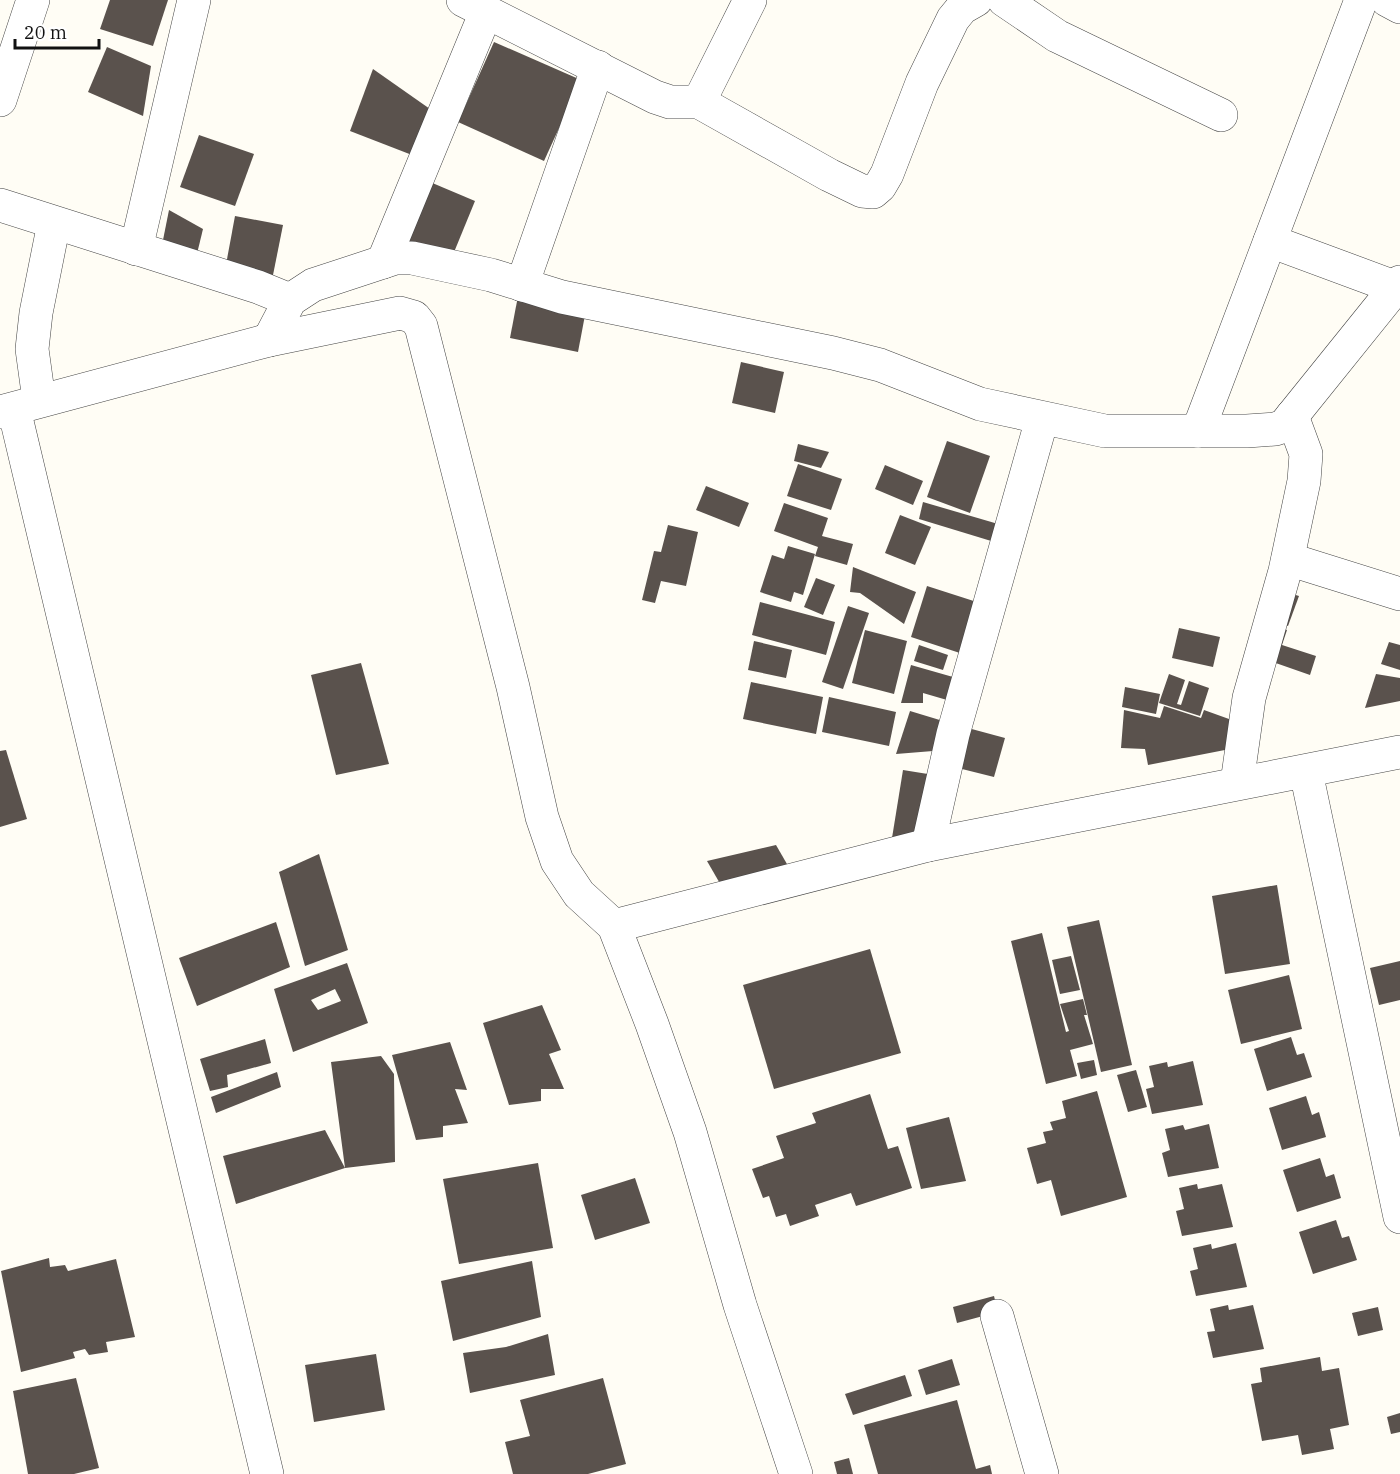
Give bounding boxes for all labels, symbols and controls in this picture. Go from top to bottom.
scale bar [15,12,99,50]
text: 20 m [24,21,67,44]

